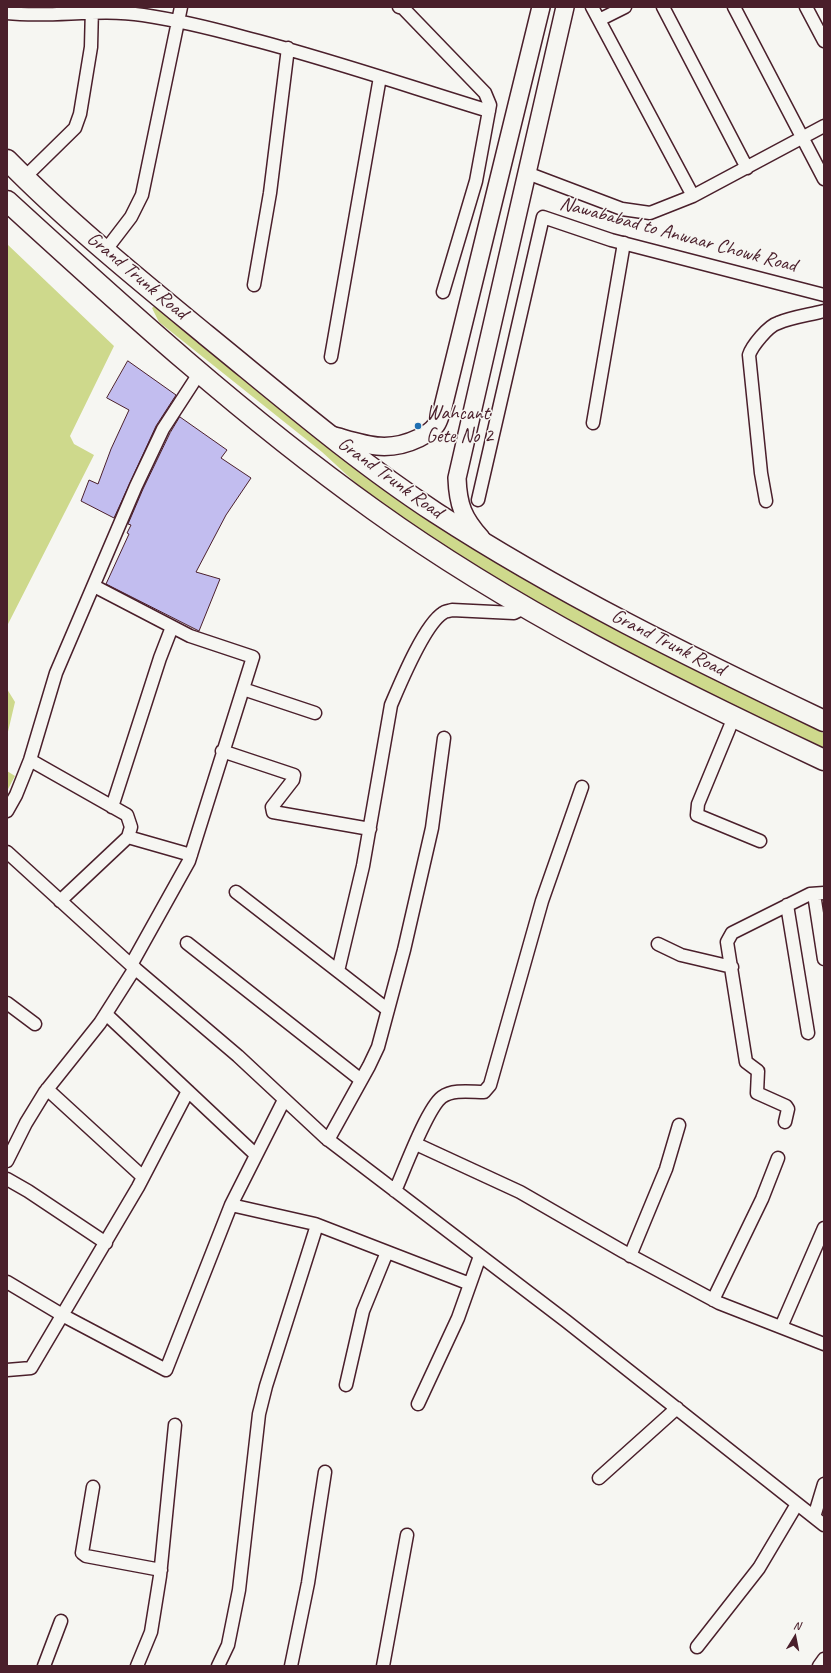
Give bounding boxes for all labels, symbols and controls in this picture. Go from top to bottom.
street label: Nawababad to Anwaar Chowk Road [557,192,799,278]
street label: Grand Trunk Road [82,227,192,325]
place label: Wahcant Gete No 2 [426,402,493,449]
marker: Wahcant Gete No 2 [413,421,423,431]
street label: Grand Trunk Road [333,432,447,524]
street label: Grand Trunk Road [607,604,729,682]
north arrow [775,1617,815,1657]
text: N [793,1618,802,1633]

